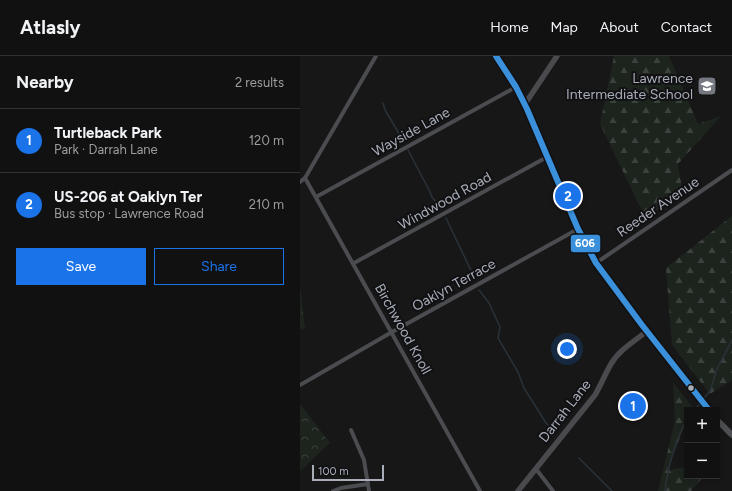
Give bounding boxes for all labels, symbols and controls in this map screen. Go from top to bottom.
text: Atlasly [20,16,80,39]
text: Home [490,19,529,36]
text: Map [551,19,578,36]
text: About [600,19,639,36]
text: Contact [661,19,712,36]
place label: Lawrence Intermediate School [566,70,693,103]
text: Nearby [16,72,74,92]
text: 2 results [235,75,284,90]
school or university icon: Lawrence Intermediate School [696,75,718,97]
street label: Wayside Lane [369,103,453,160]
text: Turtleback Park [54,124,162,142]
text: 1 [26,133,32,148]
text: 120 m [249,133,284,148]
text: Park · Darrah Lane [54,142,158,157]
street label: Windwood Road [396,168,494,234]
street label: Reeder Avenue [614,173,703,241]
pin: 2 [555,181,581,211]
text: US-206 at Oaklyn Ter [54,188,202,206]
text: 2 [25,197,33,212]
text: 210 m [249,197,284,212]
text: Bus stop · Lawrence Road [54,206,204,221]
line badge: 606 [570,234,601,253]
text: 606 [575,237,596,250]
button: Save [16,248,146,285]
button: Share [154,248,284,285]
street label: Oaklyn Terrace [409,255,499,315]
street label: Birchwood Knoll [371,281,435,377]
your location [557,339,577,359]
street label: Darrah Lane [535,376,595,446]
unlabelled marker [686,383,696,393]
pin: 1 [620,391,646,421]
map controls [684,407,720,479]
button: + [684,407,720,443]
button: − [684,443,720,479]
scale bar [312,463,384,482]
text: 100 m [318,465,349,478]

